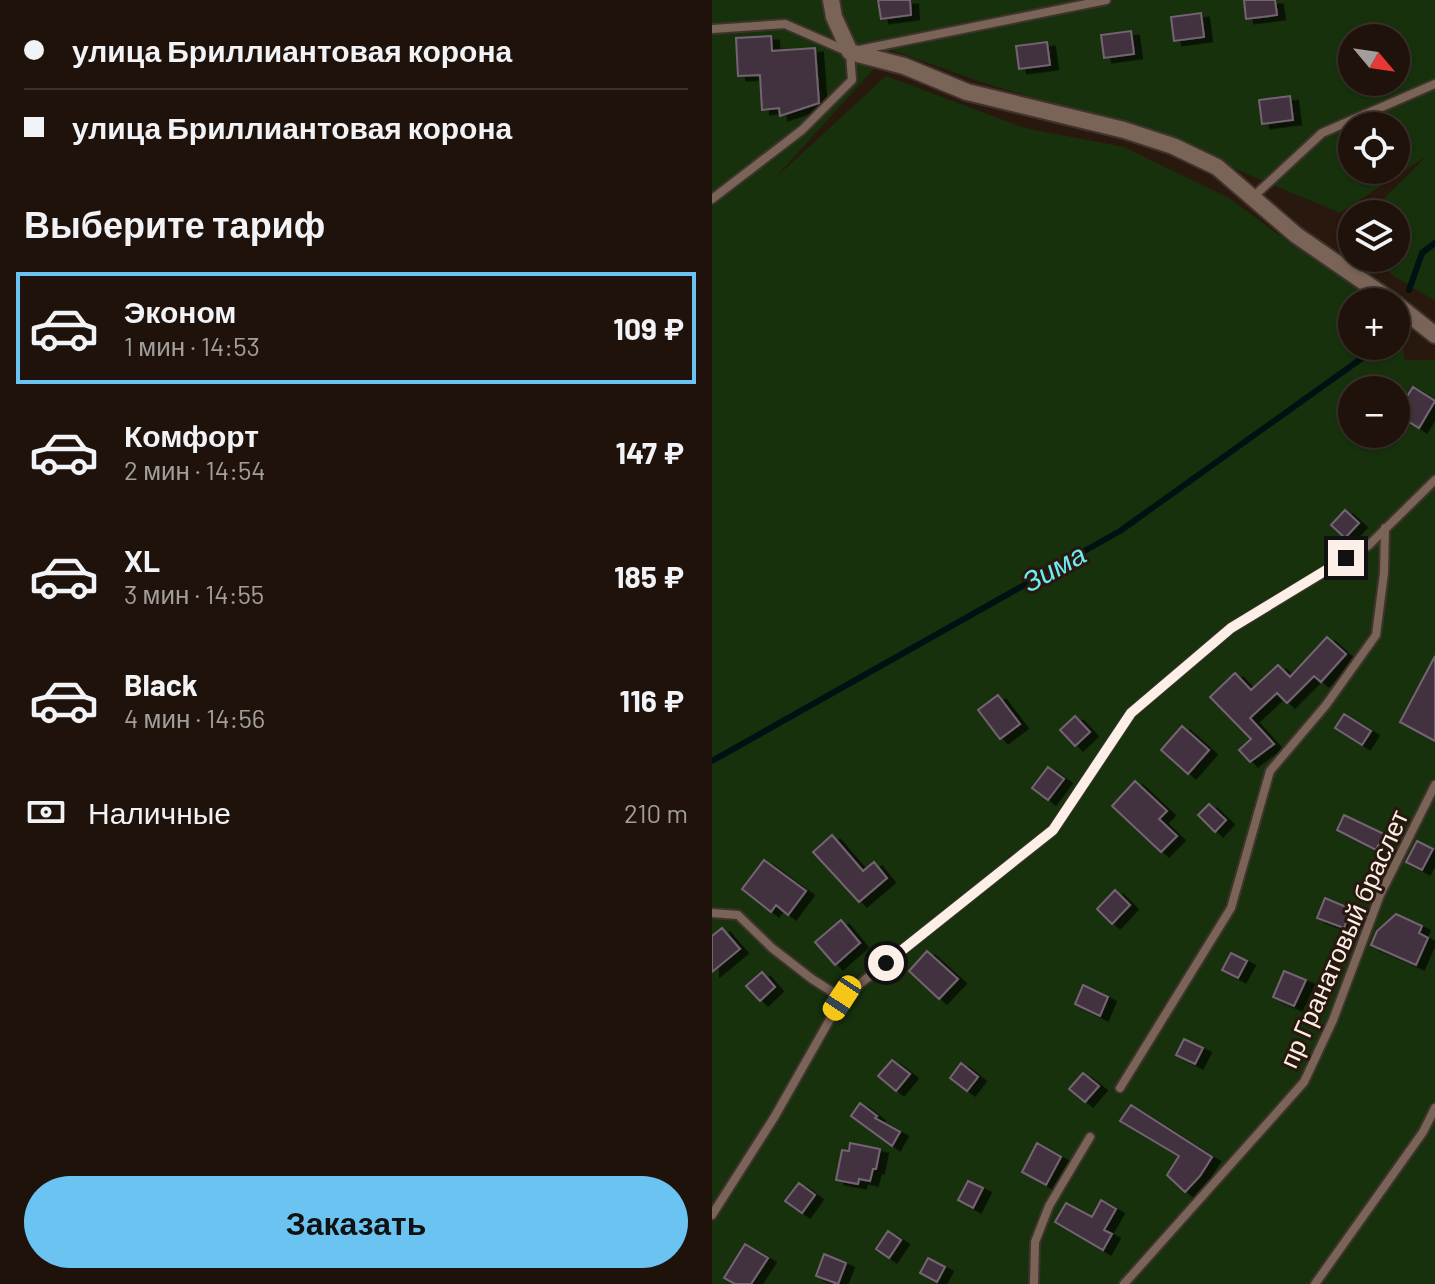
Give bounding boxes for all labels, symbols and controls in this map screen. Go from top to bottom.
north arrow [1338,24,1410,96]
map controls [1338,24,1410,448]
text: улица Бриллиантовая корона [72,32,512,68]
text: улица Бриллиантовая корона [72,109,512,145]
button: locate [1338,112,1410,184]
button: layers [1338,200,1410,272]
text: Выберите тариф [24,202,325,245]
button: + [1338,288,1410,360]
icon: car [28,292,100,364]
text: Эконом [124,293,237,329]
text: 109 ₽ [613,310,684,346]
text: 1 мин · 14:53 [124,330,260,361]
button: − [1338,376,1410,448]
icon: car [28,416,100,488]
text: Комфорт [124,417,259,453]
text: 147 ₽ [615,434,684,470]
text: 2 мин · 14:54 [124,454,266,485]
water label: Зима [1016,536,1091,598]
icon: car [28,540,100,612]
route end [1328,540,1364,576]
text: XL [124,542,160,578]
text: 185 ₽ [614,558,684,594]
text: 3 мин · 14:55 [124,578,264,609]
icon: car [28,664,100,736]
text: Black [124,666,198,702]
text: 116 ₽ [619,682,684,718]
text: 4 мин · 14:56 [124,702,265,733]
icon: cash [24,790,68,834]
text: Наличные [88,794,231,830]
text: 210 m [624,797,688,828]
street label: пр Гранатовый браслет [1272,804,1414,1072]
route start [868,945,904,981]
car [819,971,865,1025]
button: Заказать [24,1176,688,1268]

